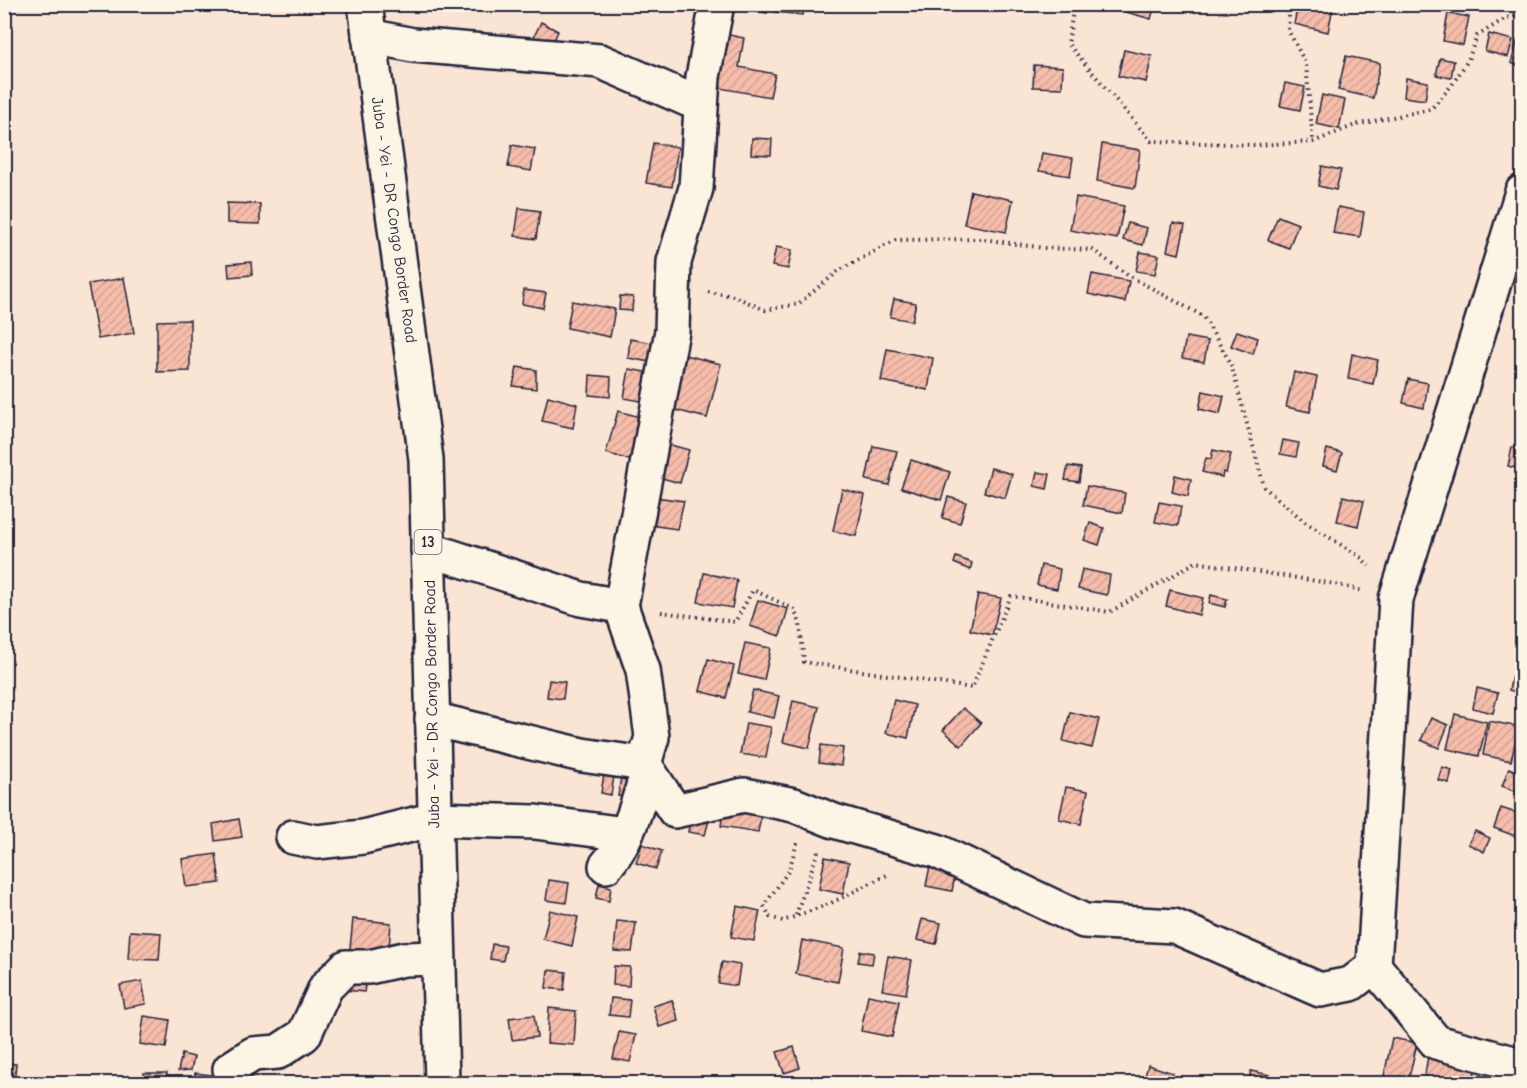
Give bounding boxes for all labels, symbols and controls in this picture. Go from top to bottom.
street label: Juba - Yei - DR Congo Border Road [368,96,420,344]
road number: 13 [414,530,442,554]
street label: Juba - Yei - DR Congo Border Road [421,580,443,828]

